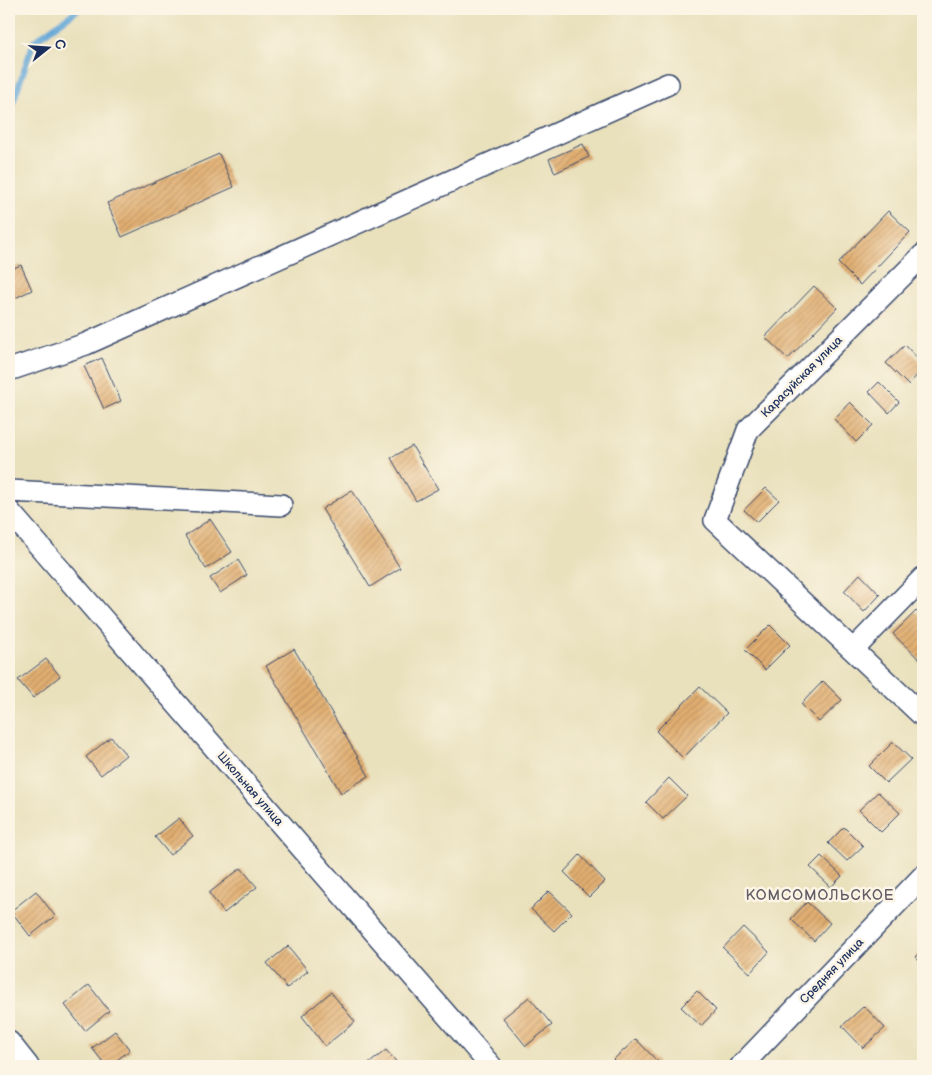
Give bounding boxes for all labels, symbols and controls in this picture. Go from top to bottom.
north arrow [22,22,72,72]
text: С [50,37,70,52]
street label: Карасуйская улица [758,333,846,421]
street label: Школьная улица [214,749,286,829]
district label: КОМСОМОЛЬСКОЕ [745,886,895,905]
street label: Средняя улица [797,935,867,1007]

